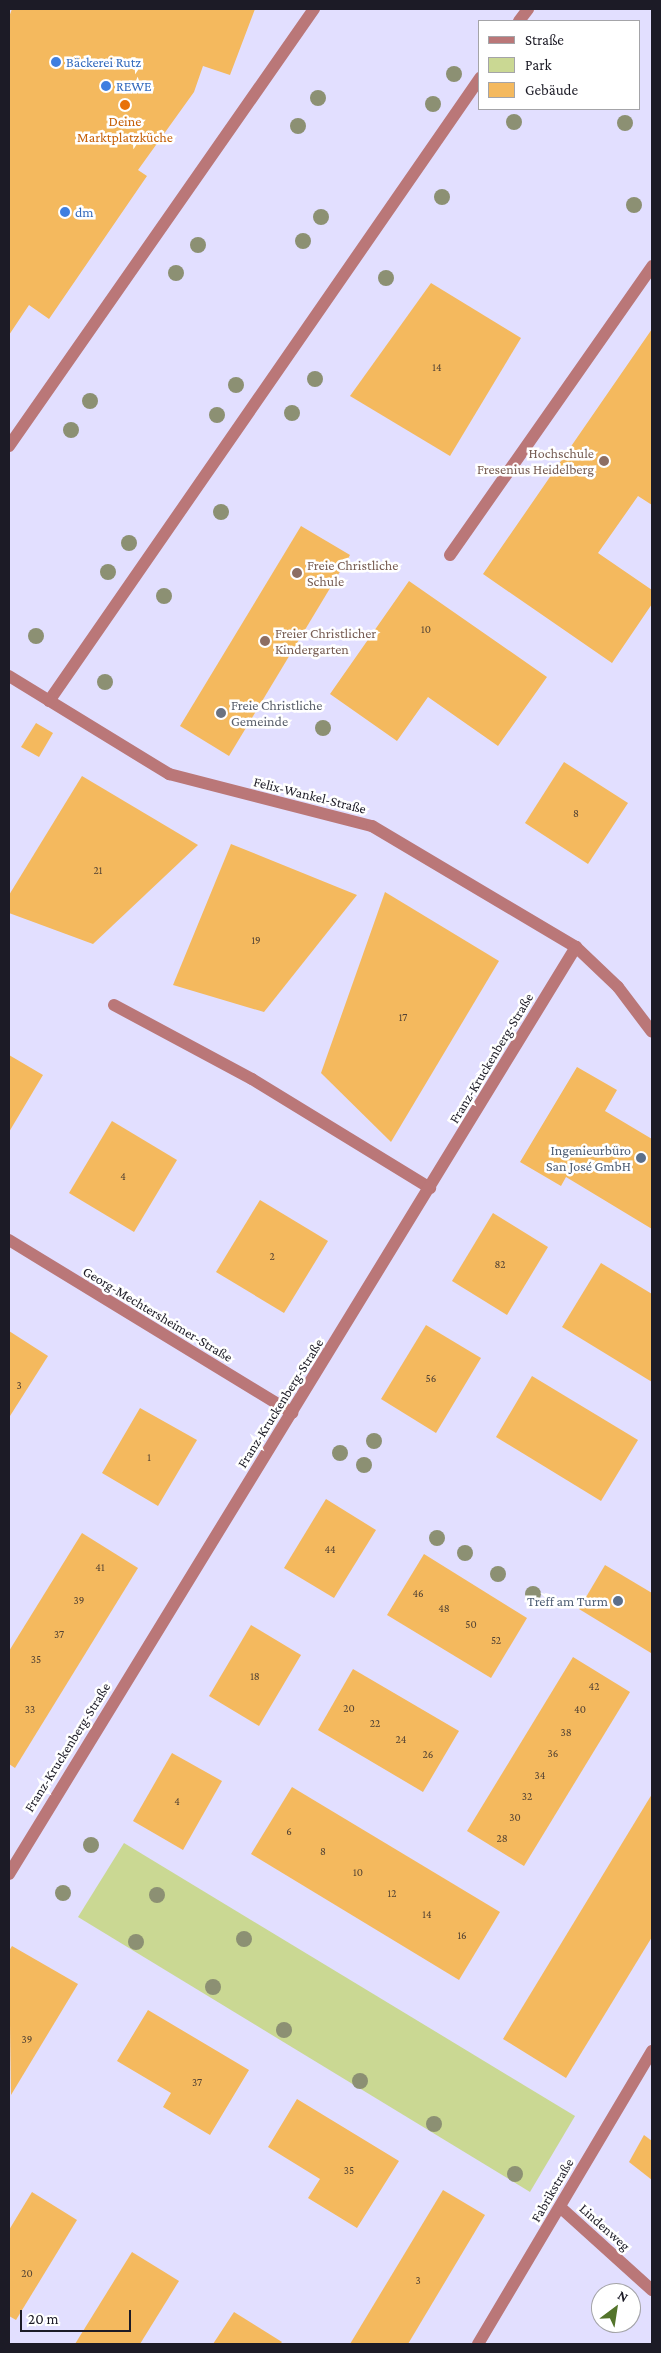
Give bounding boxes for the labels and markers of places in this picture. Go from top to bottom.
place label: Bäckerei Rutz [66,54,141,70]
marker: Bäckerei Rutz [50,56,62,68]
place label: REWE [116,78,152,94]
marker: REWE [100,80,112,92]
marker: Deine Marktplatzküche [119,99,131,111]
place label: Deine Marktplatzküche [77,113,173,146]
place label: dm [75,204,94,220]
marker: dm [59,206,71,218]
place label: Hochschule Fresenius Heidelberg [477,445,594,478]
marker: Hochschule Fresenius Heidelberg [598,455,610,467]
place label: Freie Christliche Schule [307,557,398,590]
marker: Freie Christliche Schule [291,567,303,579]
place label: Freier Christlicher Kindergarten [275,625,376,658]
marker: Freier Christlicher Kindergarten [259,635,271,647]
place label: Freie Christliche Gemeinde [231,697,322,730]
marker: Freie Christliche Gemeinde [215,707,227,719]
place label: Ingenieurbüro San José GmbH [546,1142,631,1174]
marker: Ingenieurbüro San José GmbH [635,1152,647,1164]
place label: Treff am Turm [527,1593,608,1609]
marker: Treff am Turm [612,1595,624,1607]

